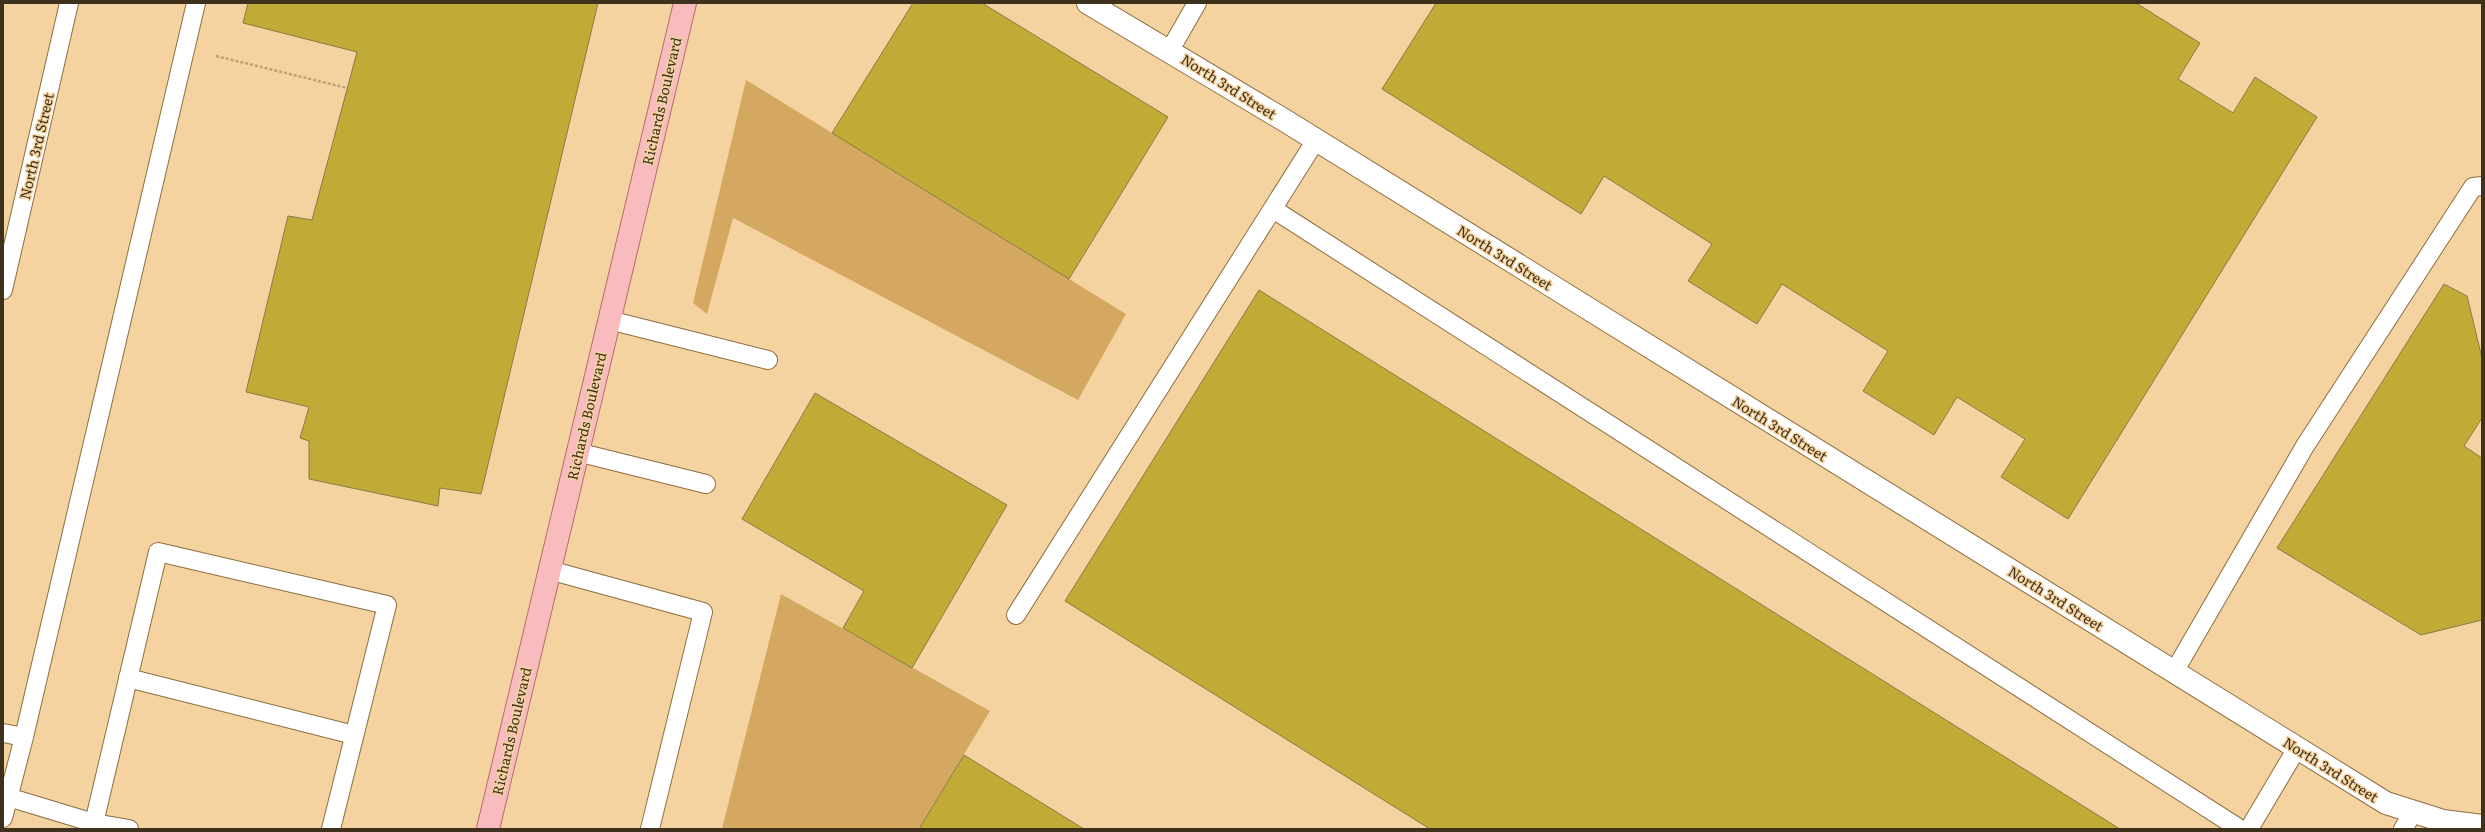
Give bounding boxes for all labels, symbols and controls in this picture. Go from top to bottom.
street label: Richards Boulevard [637,35,686,167]
street label: North 3rd Street [1178,49,1281,124]
street label: North 3rd Street [14,90,58,201]
street label: North 3rd Street [1454,220,1557,295]
street label: Richards Boulevard [562,350,611,482]
street label: North 3rd Street [1729,391,1832,466]
street label: North 3rd Street [2005,561,2108,636]
street label: Richards Boulevard [487,665,536,797]
street label: North 3rd Street [2280,732,2383,807]

